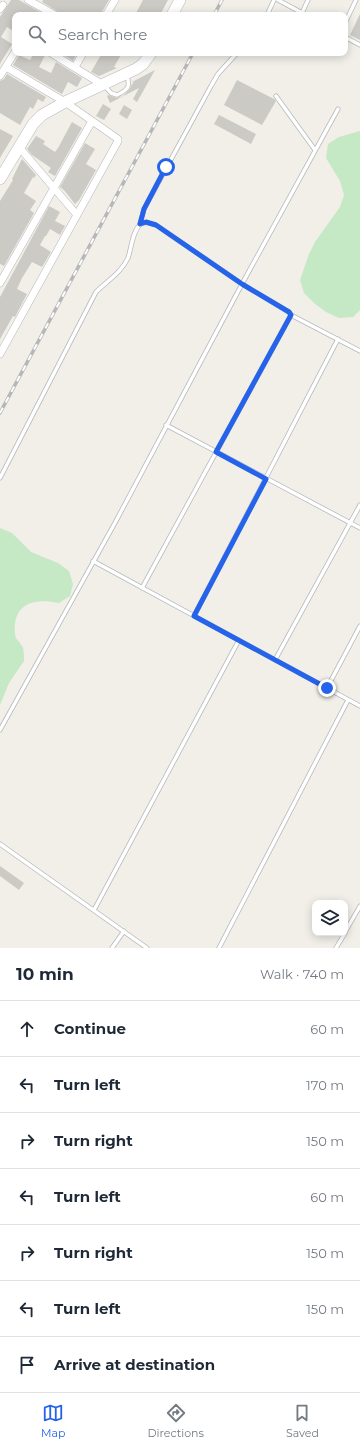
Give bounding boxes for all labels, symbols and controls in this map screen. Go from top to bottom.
search box [12,12,348,56]
icon: search [26,23,48,45]
text: Search here [58,25,147,44]
route start [157,158,175,176]
route end [318,679,336,697]
map controls [312,900,348,936]
button: layers [312,900,348,936]
text: 10 min [16,964,74,984]
text: Walk · 740 m [260,966,344,982]
icon: ahead [16,1018,38,1040]
text: Continue [54,1019,126,1038]
text: 60 m [310,1021,344,1037]
icon: left [16,1074,38,1096]
text: Turn left [54,1075,121,1094]
text: 170 m [306,1077,344,1093]
icon: right [16,1130,38,1152]
text: Turn right [54,1131,133,1150]
text: 150 m [306,1133,344,1149]
icon: left [16,1186,38,1208]
text: Turn left [54,1187,121,1206]
text: 60 m [310,1189,344,1205]
icon: right [16,1242,38,1264]
text: Turn right [54,1243,133,1262]
text: 150 m [306,1245,344,1261]
icon: left [16,1298,38,1320]
text: Turn left [54,1299,121,1318]
text: 150 m [306,1301,344,1317]
icon: arrive [16,1354,38,1376]
text: Arrive at destination [54,1355,215,1374]
tab: Map [41,1402,65,1440]
tab: Directions [148,1402,204,1440]
tab: Saved [286,1402,319,1440]

